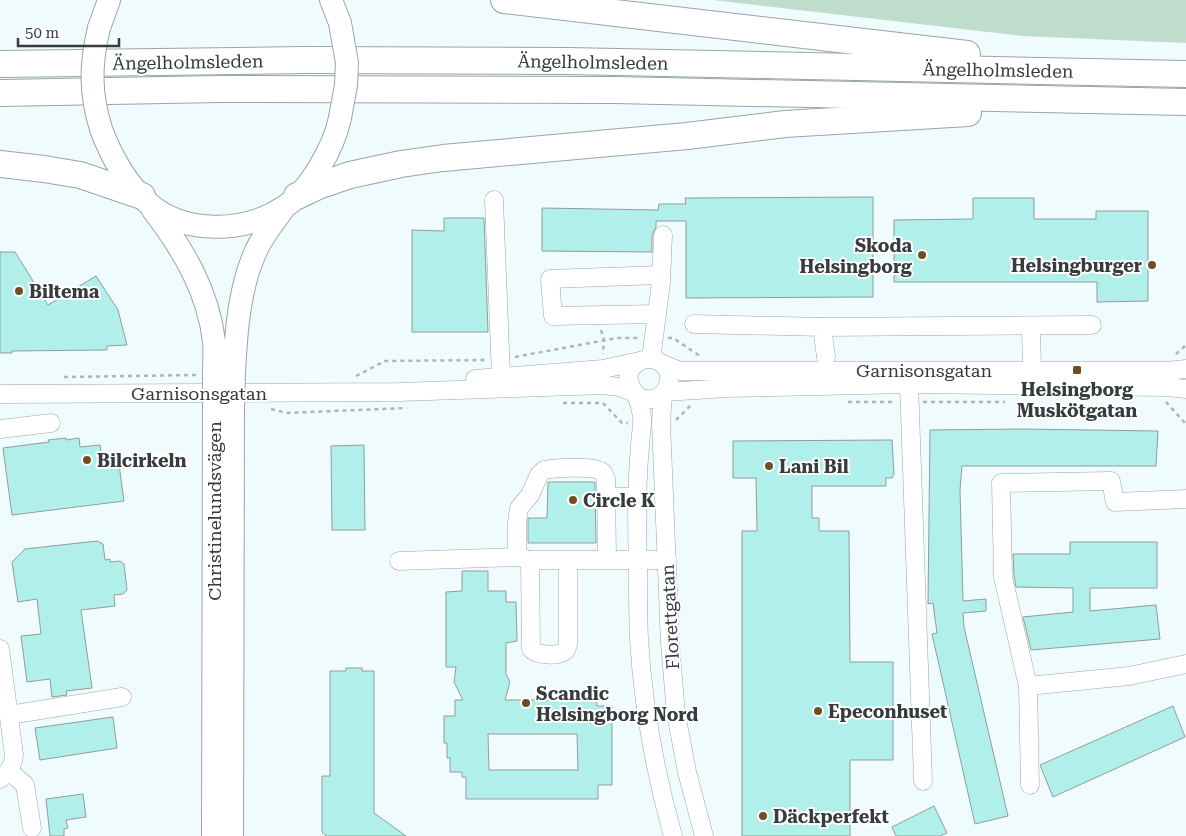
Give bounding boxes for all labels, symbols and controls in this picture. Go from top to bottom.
scale bar [18,15,119,47]
text: 50 m [25,24,60,42]
street label: Ängelholmsleden [112,50,264,74]
street label: Ängelholmsleden [517,50,669,74]
street label: Ängelholmsleden [922,58,1074,82]
place label: Skoda Helsingborg [800,235,913,277]
marker: Skoda Helsingborg [916,249,928,261]
place label: Helsingburger [1011,255,1142,276]
marker: Helsingburger [1146,259,1158,271]
place label: Biltema [29,281,100,302]
marker: Biltema [13,285,25,297]
street label: Garnisonsgatan [856,360,992,381]
marker: Helsingborg Muskötgatan [1071,364,1083,376]
place label: Helsingborg Muskötgatan [1017,379,1137,421]
street label: Garnisonsgatan [131,383,267,404]
street label: Christinelundsvägen [204,421,225,601]
place label: Bilcirkeln [97,450,187,471]
marker: Bilcirkeln [81,454,93,466]
place label: Lani Bil [779,456,849,477]
marker: Lani Bil [763,460,775,472]
place label: Circle K [583,490,655,511]
marker: Circle K [567,494,579,506]
street label: Florettgatan [657,563,683,670]
place label: Scandic Helsingborg Nord [536,683,698,725]
marker: Scandic Helsingborg Nord [520,697,532,709]
place label: Epeconhuset [828,701,947,722]
marker: Epeconhuset [812,705,824,717]
place label: Däckperfekt [773,806,889,827]
marker: Däckperfekt [757,810,769,822]

